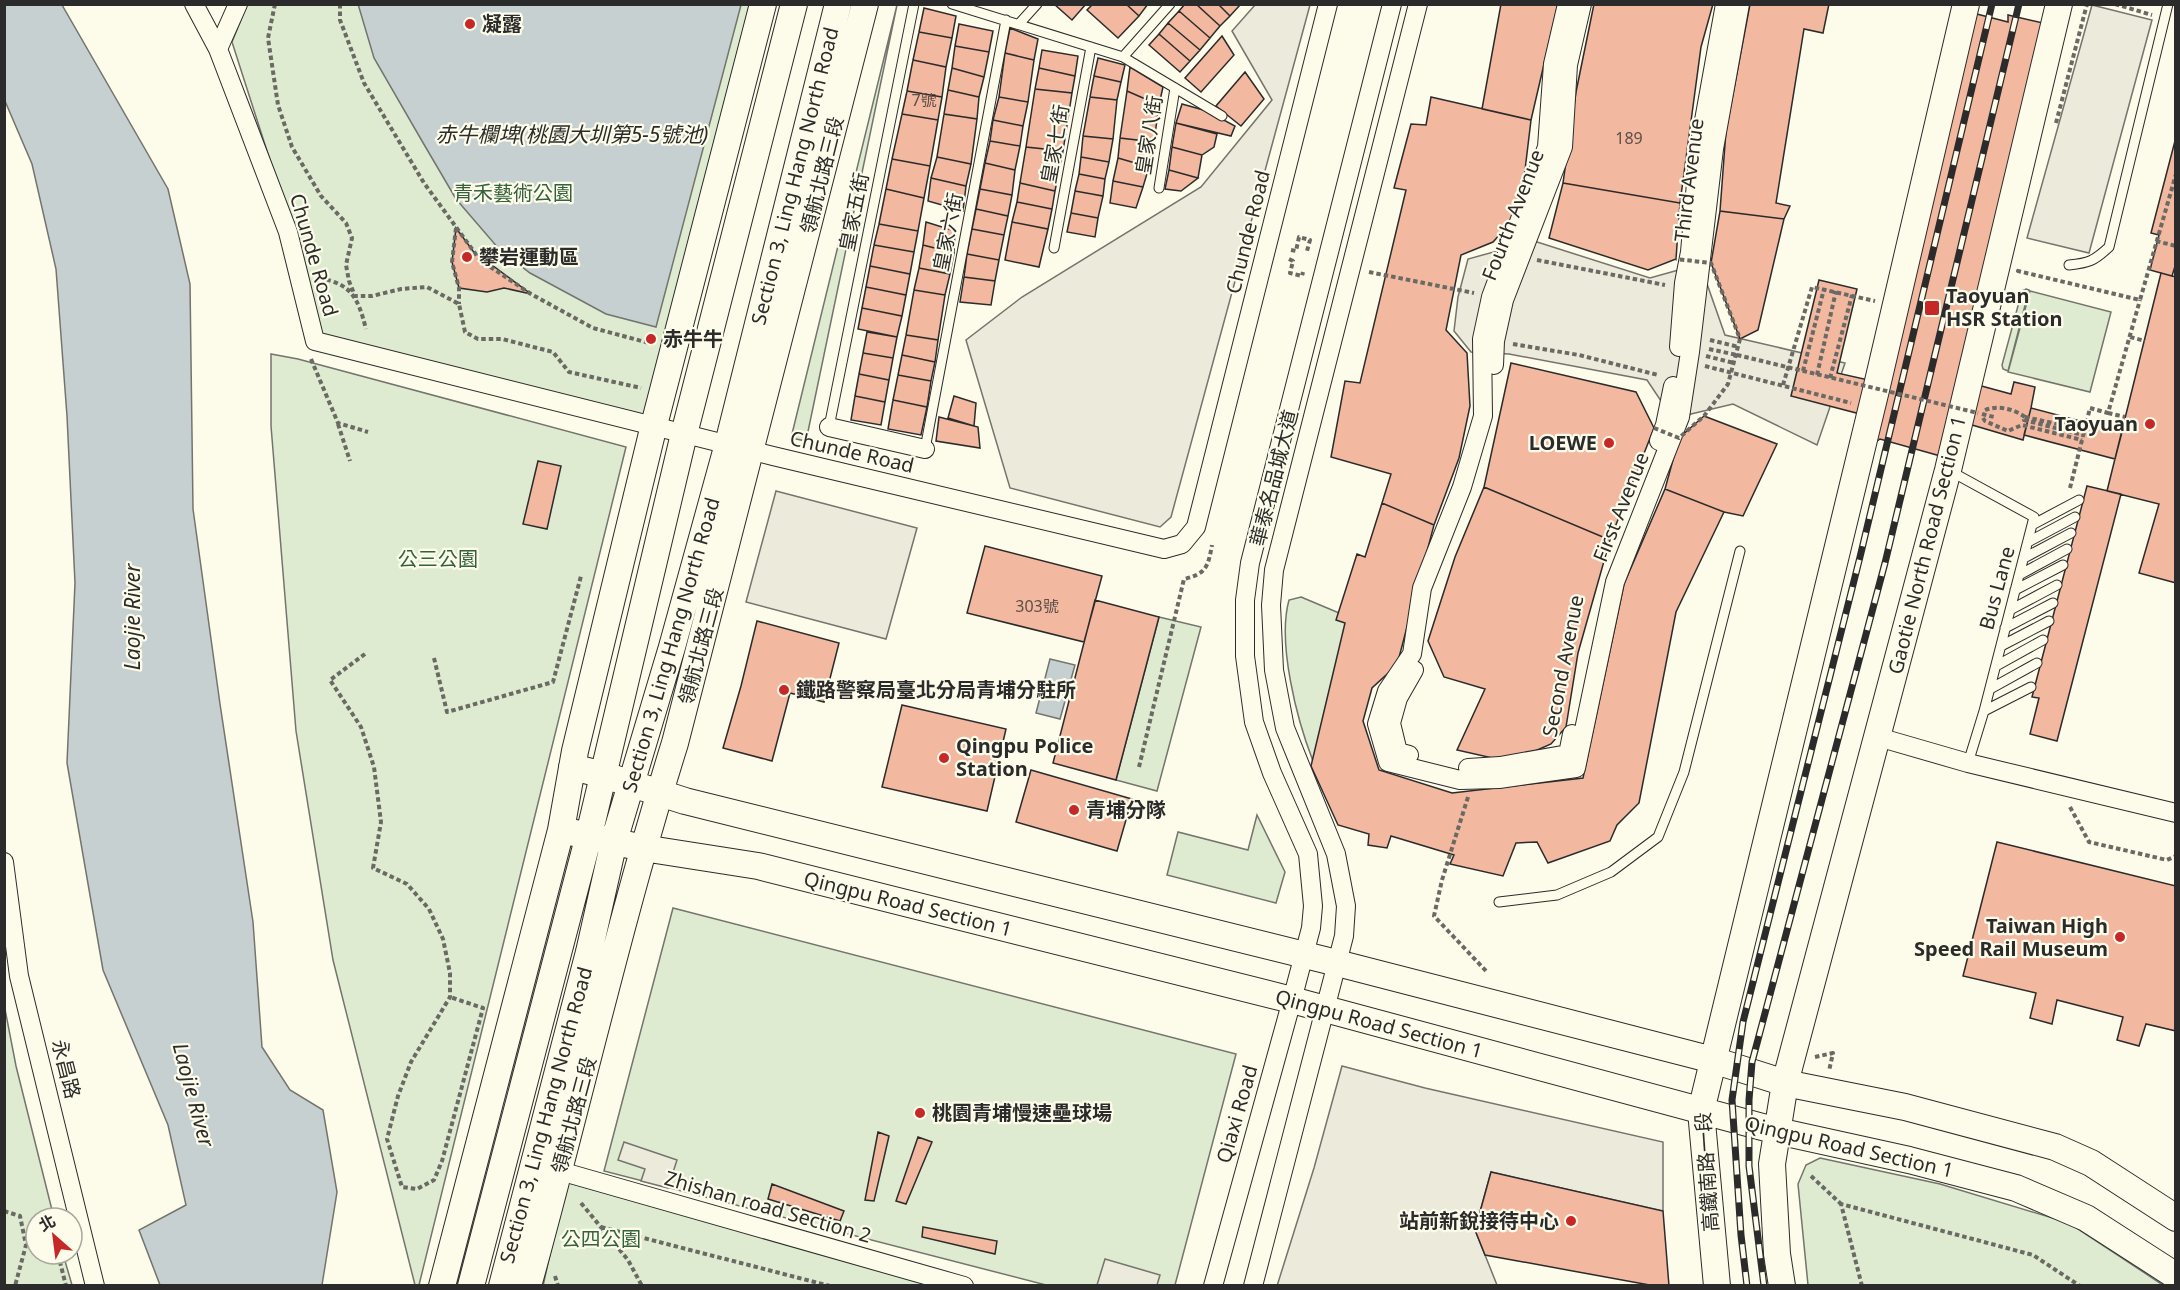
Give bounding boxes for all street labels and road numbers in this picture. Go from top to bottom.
street label: Section 3, Ling Hang North Road [744,24,845,327]
street label: 皇家八街 [1129,93,1168,177]
street label: 皇家七街 [1034,102,1075,186]
street label: 領航北路三段 [794,113,849,236]
street label: Third Avenue [1668,117,1709,243]
street label: Fourth Avenue [1475,146,1550,284]
street label: Chunde Road [1219,167,1276,297]
street label: 皇家五街 [833,170,874,254]
street label: Chunde Road [284,190,345,319]
street label: 皇家六街 [927,190,968,274]
street label: 華泰名品城大道 [1243,407,1304,549]
street label: Gaotie North Road Section 1 [1881,413,1972,677]
street label: Chunde Road [787,424,917,479]
street label: First Avenue [1586,448,1655,566]
street label: Section 3, Ling Hang North Road [615,494,726,796]
street label: Bus Lane [1972,543,2021,633]
street label: 領航北路三段 [672,584,729,707]
street label: Second Avenue [1536,593,1590,739]
street label: Qingpu Road Section 1 [801,865,1015,942]
street label: Section 3, Ling Hang North Road [493,964,598,1266]
street label: Qingpu Road Section 1 [1272,983,1486,1064]
street label: 永昌路 [46,1037,87,1101]
street label: 領航北路三段 [545,1053,602,1176]
street label: Qiaxi Road [1210,1062,1263,1166]
street label: Qingpu Road Section 1 [1742,1109,1956,1184]
street label: 高鐵南路一段 [1689,1111,1724,1233]
street label: Zhishan road Section 2 [662,1164,875,1249]

